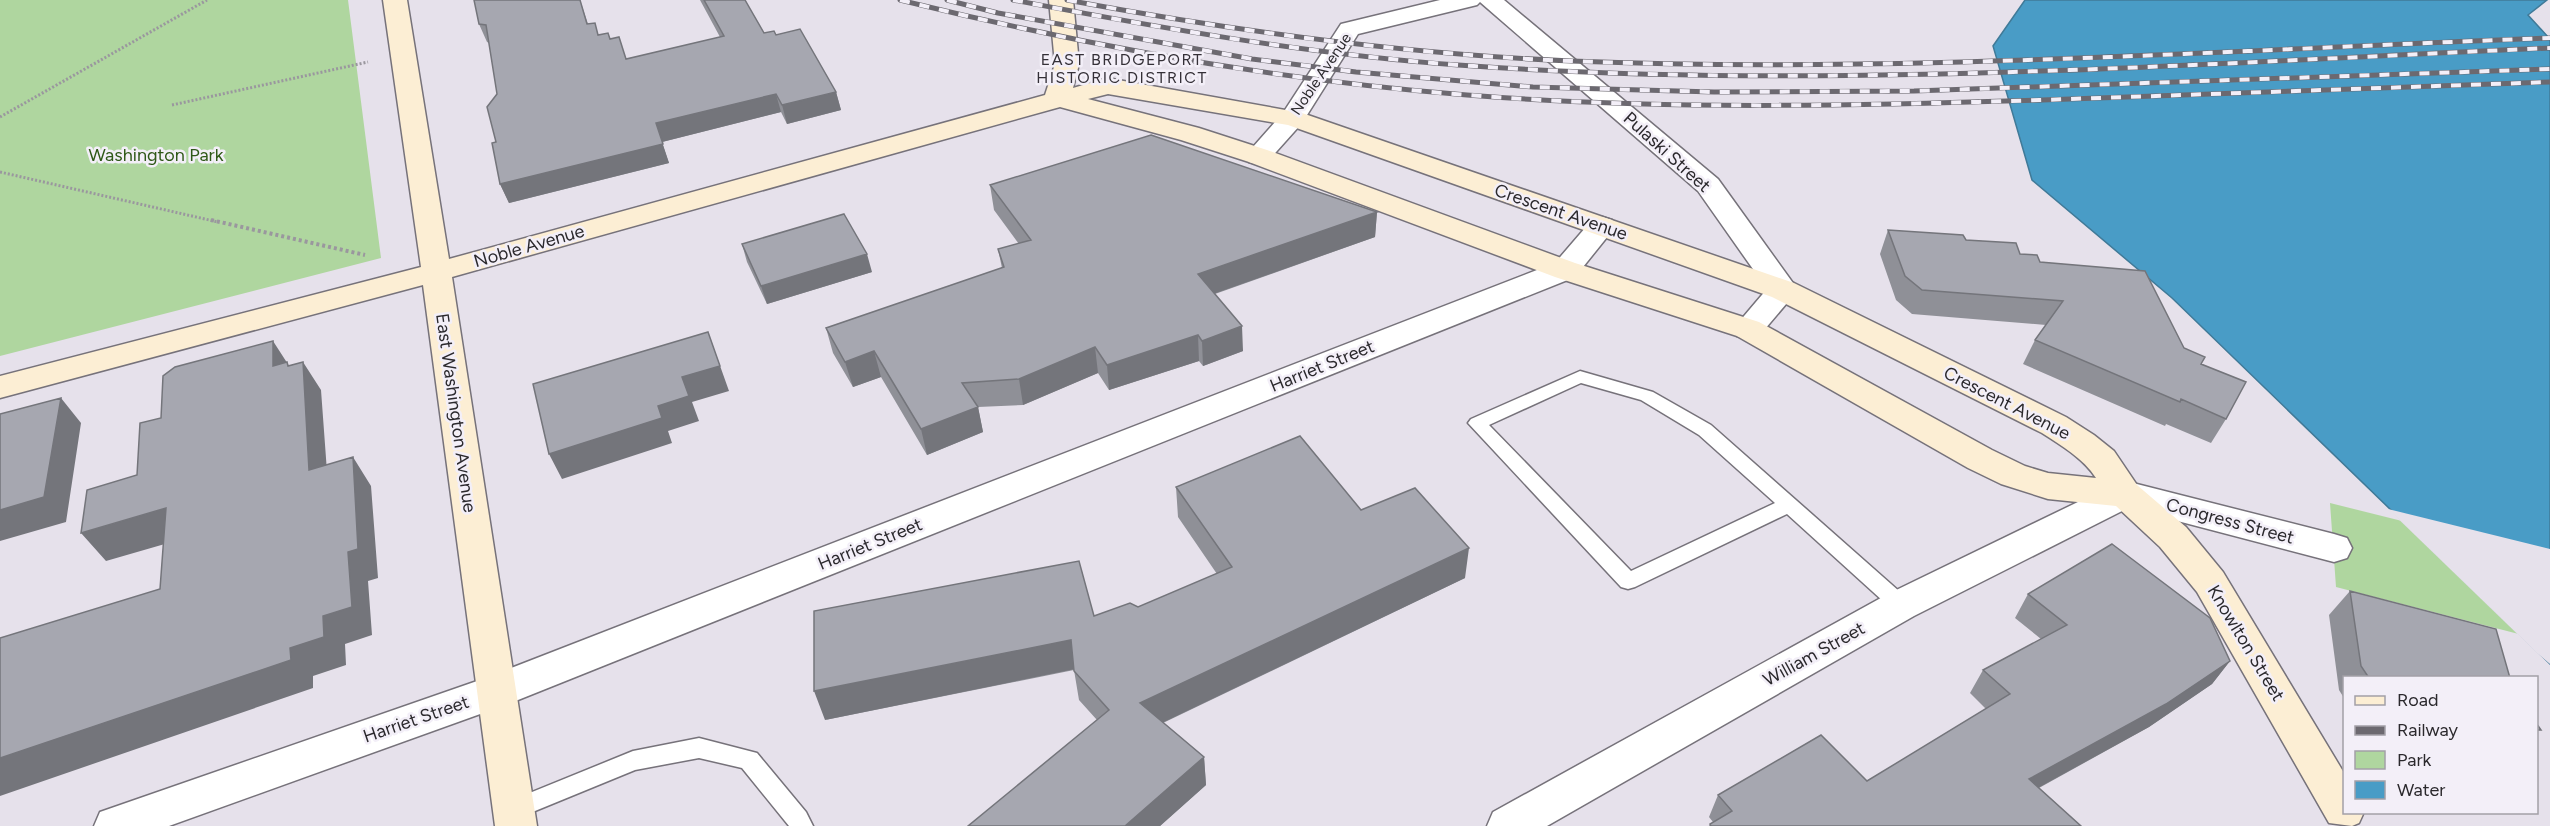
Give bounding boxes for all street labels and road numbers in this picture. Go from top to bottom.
street label: Noble Avenue [1287,30,1355,118]
street label: Pulaski Street [1619,107,1715,197]
street label: Crescent Avenue [1492,179,1630,245]
street label: Noble Avenue [471,220,587,272]
street label: East Washington Avenue [431,312,481,514]
street label: Harriet Street [1267,335,1378,397]
street label: Crescent Avenue [1940,362,2074,444]
street label: Congress Street [2164,493,2297,549]
street label: Harriet Street [815,513,926,575]
street label: Knowlton Street [2203,581,2289,705]
street label: William Street [1759,617,1869,691]
street label: Harriet Street [360,691,472,747]

